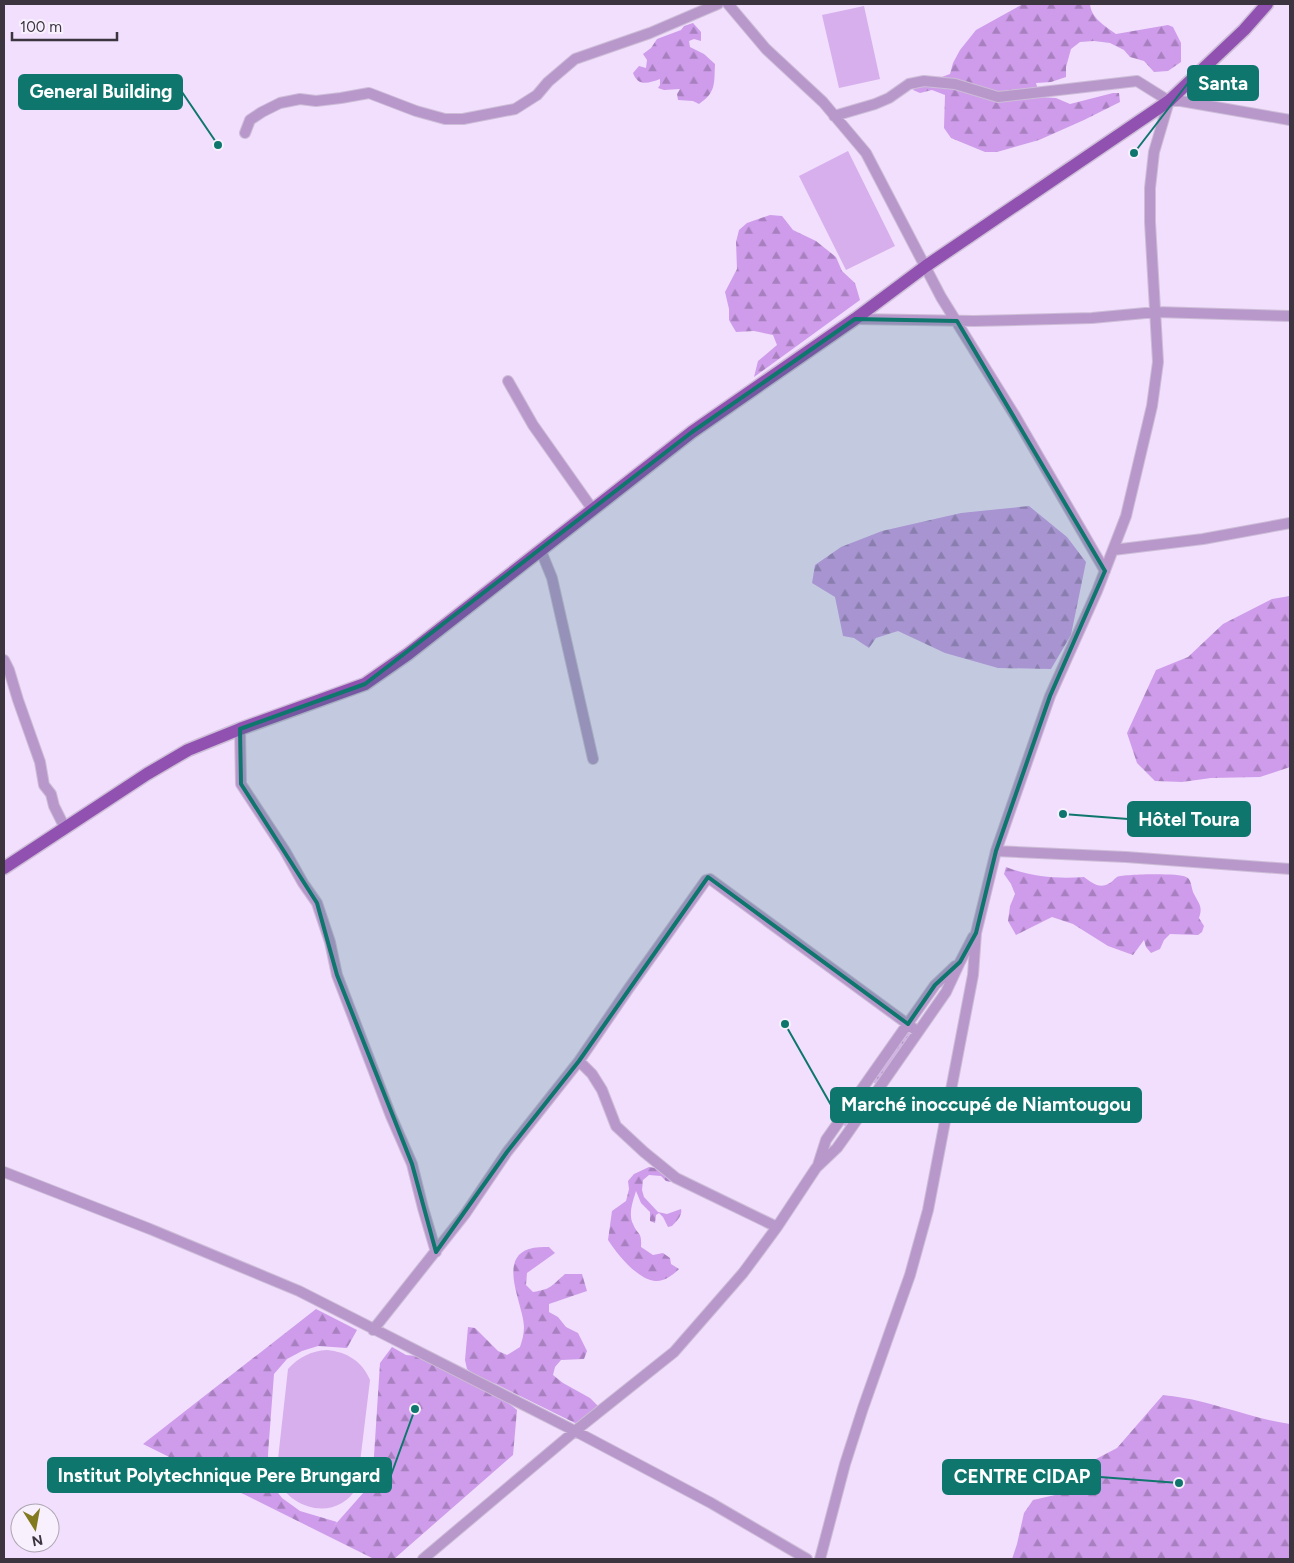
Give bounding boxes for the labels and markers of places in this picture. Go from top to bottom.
callout: Santa [1188,66,1258,100]
callout: General Building [19,75,182,109]
callout: Hôtel Toura [1128,802,1250,836]
callout: Marché inoccupé de Niamtougou [831,1088,1141,1122]
callout: Institut Polytechnique Pere Brungard [48,1458,391,1492]
callout: CENTRE CIDAP [943,1460,1100,1494]

